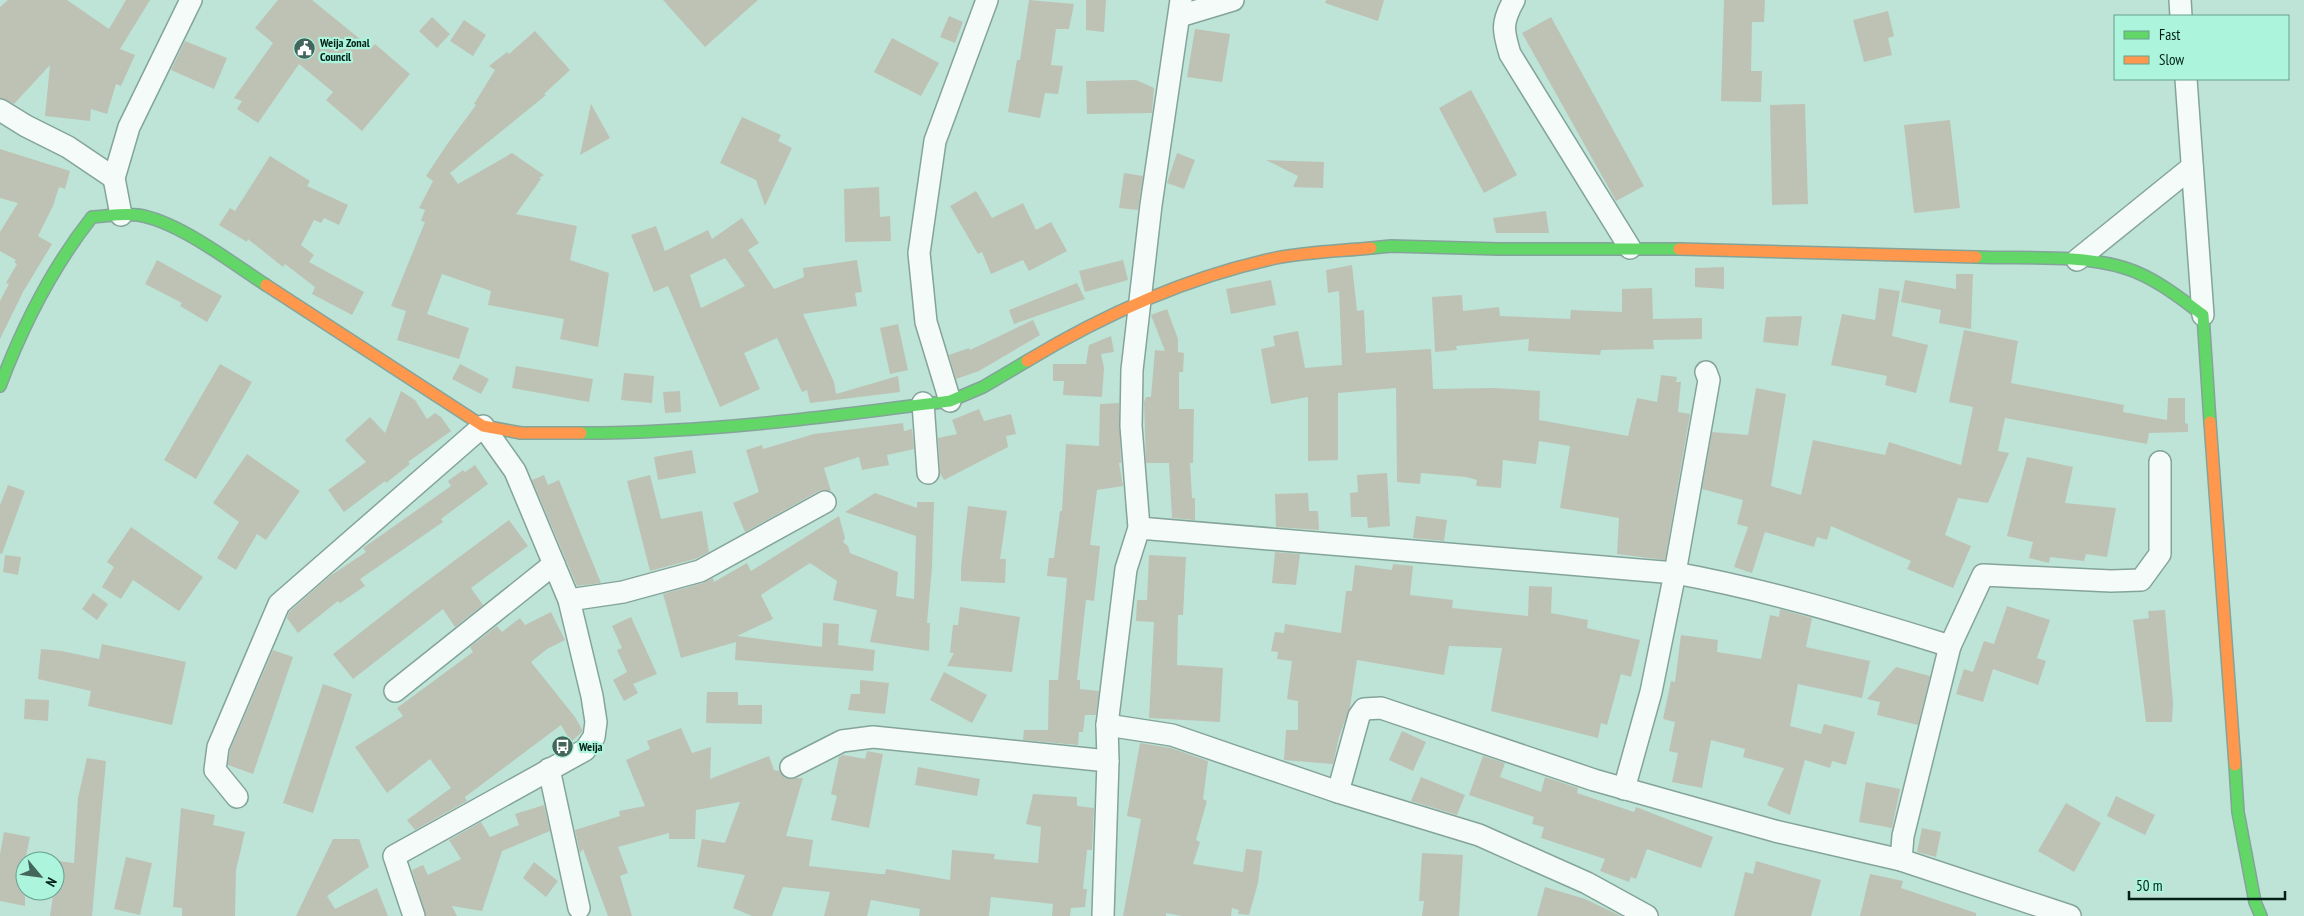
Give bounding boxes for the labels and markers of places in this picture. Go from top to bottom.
place label: Weija Zonal Council [319,35,370,64]
public building icon: Weija Zonal Council [292,37,316,61]
bus stop icon: Weija [551,734,575,758]
place label: Weija [578,739,603,754]

